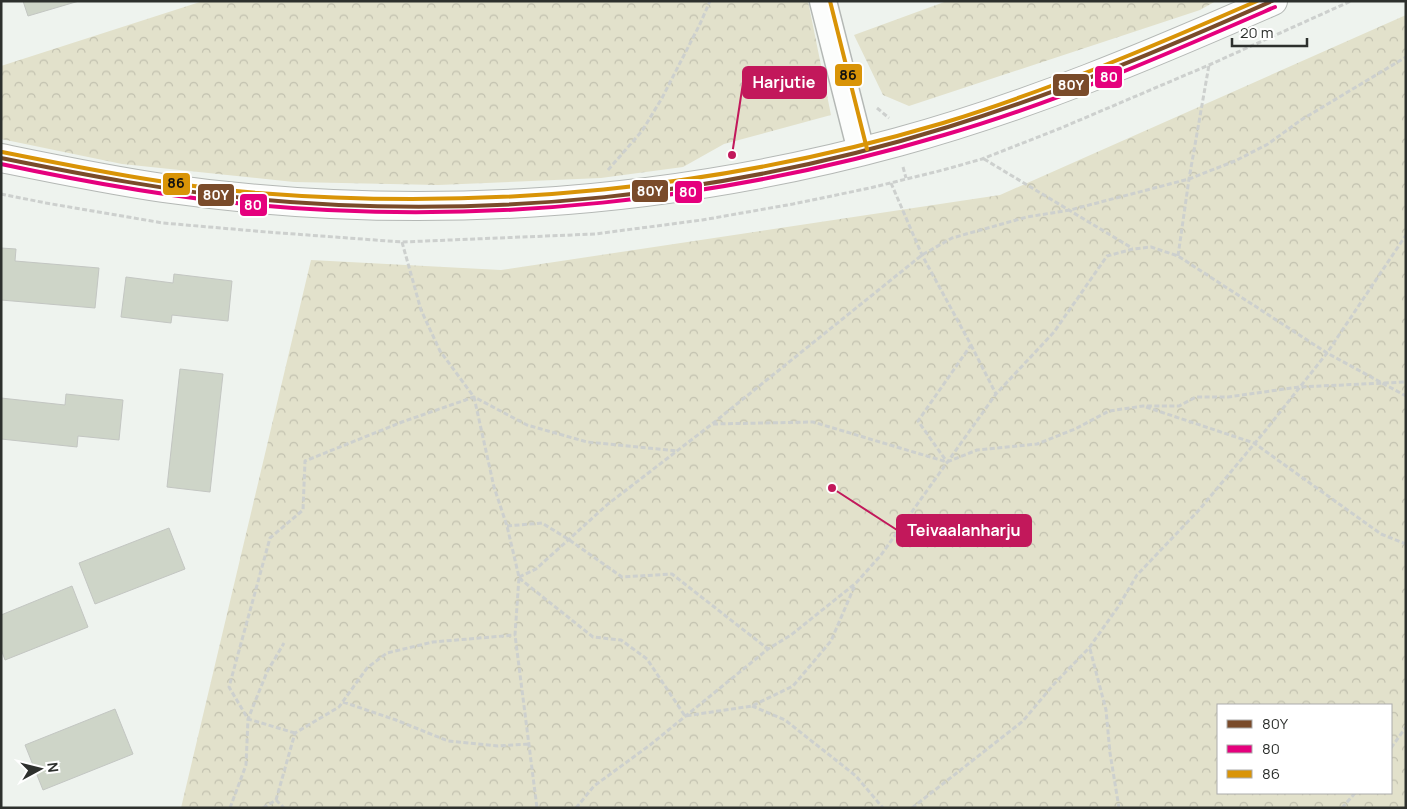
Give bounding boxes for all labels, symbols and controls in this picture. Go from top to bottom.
scale bar [1232,15,1307,47]
text: 20 m [1240,22,1273,43]
line badge: 86 [834,63,863,87]
text: 86 [839,65,857,84]
line badge: 80 [1094,65,1123,89]
callout: Harjutie [743,67,826,98]
text: 80 [1100,67,1118,86]
text: Harjutie [753,71,816,93]
line badge: 80Y [1052,73,1090,97]
text: 80Y [1058,75,1085,94]
line badge: 86 [162,172,191,196]
text: 86 [167,173,185,192]
line badge: 80Y [631,179,669,203]
line badge: 80 [674,180,703,204]
text: 80Y [637,181,664,200]
text: 80 [679,182,697,201]
line badge: 80Y [197,183,235,207]
text: 80Y [203,185,230,204]
line badge: 80 [239,193,268,217]
text: 80 [244,195,262,214]
callout: Teivaalanharju [897,515,1031,546]
text: Teivaalanharju [907,519,1021,541]
legend [1217,704,1392,794]
text: 80Y [1262,713,1289,734]
text: 80 [1262,738,1280,759]
north arrow [15,744,65,794]
text: N [43,761,63,774]
text: 86 [1262,763,1280,784]

